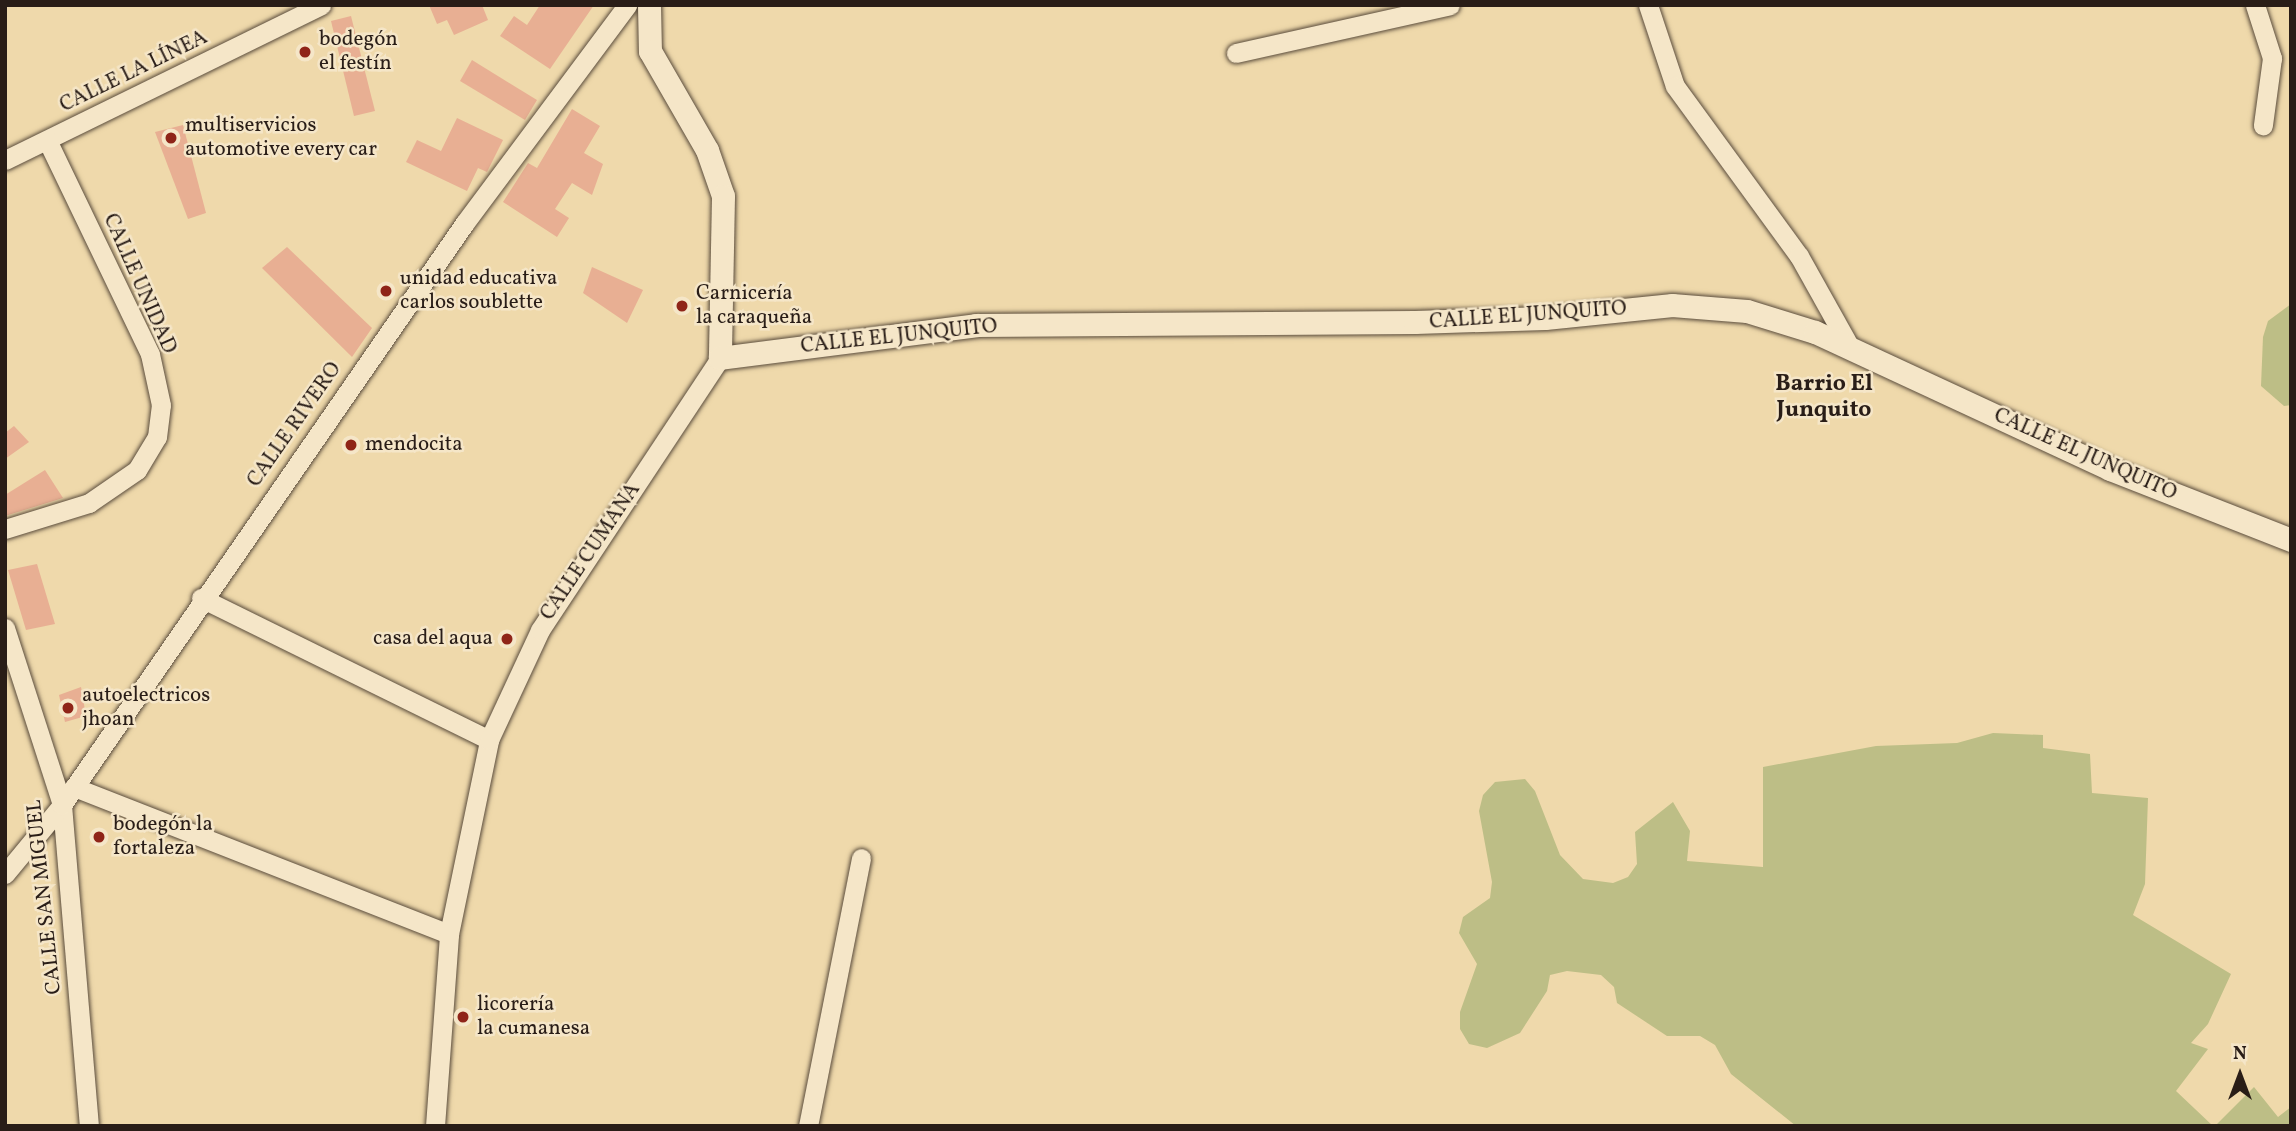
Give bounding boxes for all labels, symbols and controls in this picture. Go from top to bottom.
street label: CALLE LA LÍNEA [56,25,212,119]
place label: bodegón el festín [319,27,398,77]
marker: bodegón el festín [297,44,313,60]
place label: multiservicios automotive every car [185,113,378,163]
marker: multiservicios automotive every car [163,130,179,146]
street label: CALLE UNIDAD [97,210,181,358]
place label: unidad educativa carlos soublette [400,266,557,316]
place label: Carnicería la caraqueña [696,281,812,331]
marker: unidad educativa carlos soublette [378,283,394,299]
street label: CALLE EL JUNQUITO [1429,297,1627,335]
marker: Carnicería la caraqueña [674,298,690,314]
street label: CALLE EL JUNQUITO [799,314,999,360]
street label: CALLE RIVERO [243,358,347,492]
district label: Barrio El Junquito [1775,370,1873,424]
street label: CALLE EL JUNQUITO [1990,403,2180,507]
place label: mendocita [365,432,463,458]
marker: mendocita [343,437,359,453]
street label: CALLE CUMANA [536,478,646,626]
place label: casa del aqua [373,626,493,652]
marker: casa del aqua [499,631,515,647]
place label: autoelectricos jhoan [82,683,210,733]
marker: autoelectricos jhoan [60,700,76,716]
street label: CALLE SAN MIGUEL [22,798,68,996]
place label: bodegón la fortaleza [113,812,213,862]
marker: bodegón la fortaleza [91,829,107,845]
place label: licorería la cumanesa [477,992,590,1042]
marker: licorería la cumanesa [455,1009,471,1025]
north arrow [2205,1040,2275,1110]
text: N [2233,1041,2247,1067]

